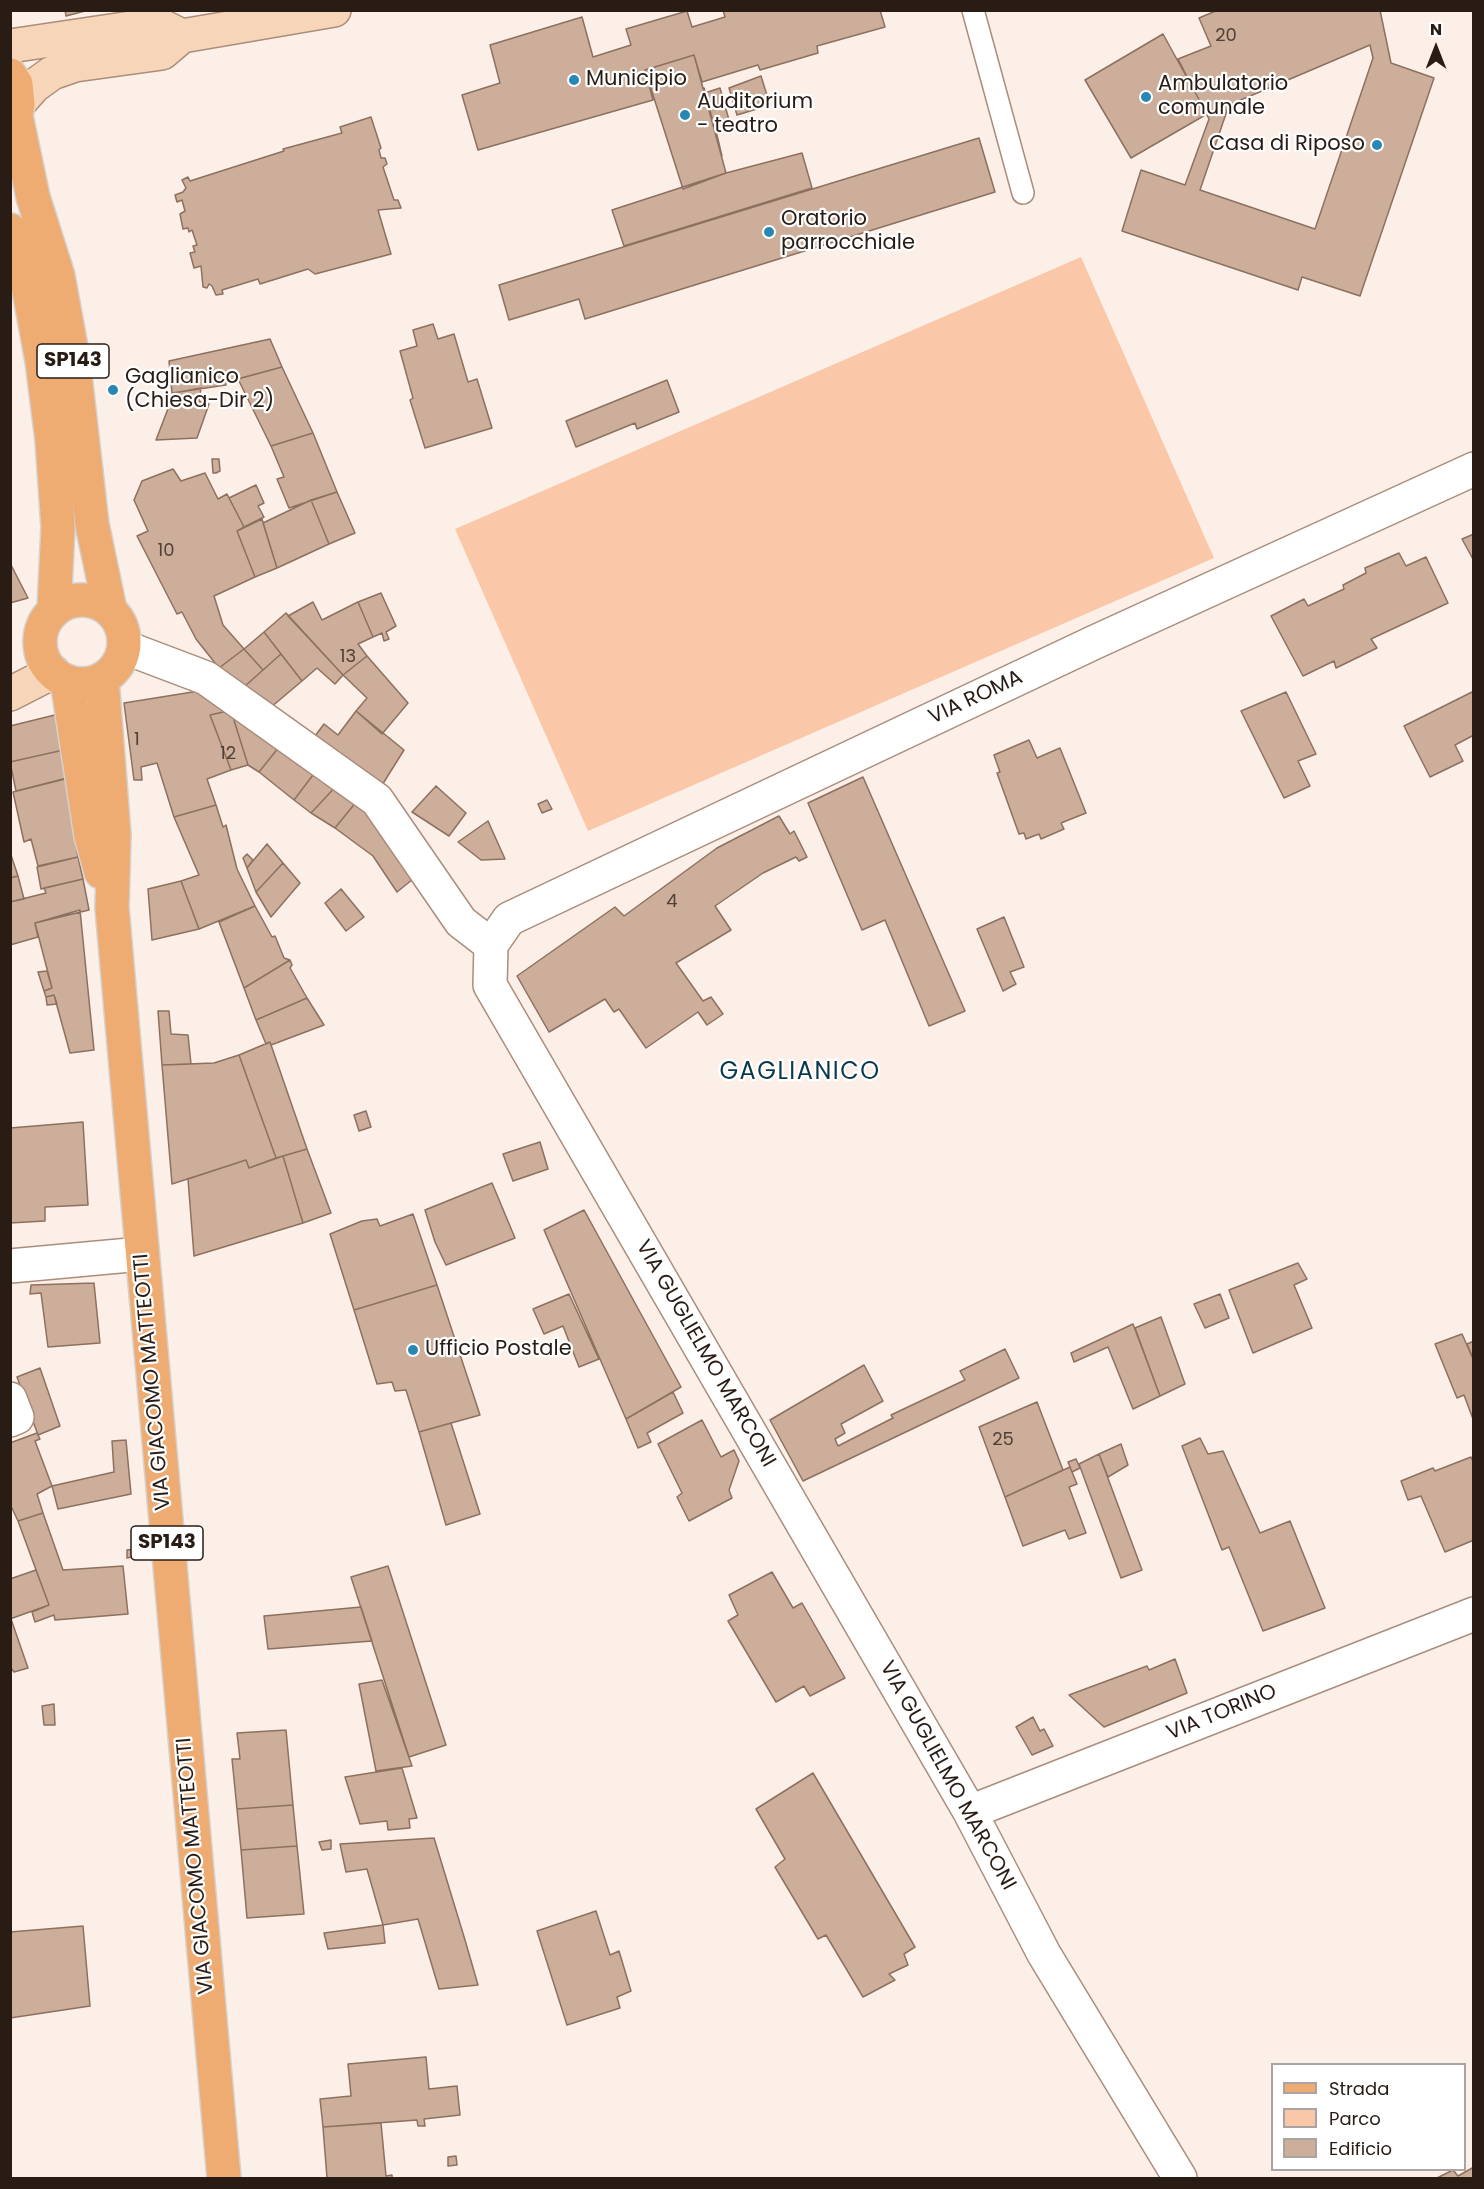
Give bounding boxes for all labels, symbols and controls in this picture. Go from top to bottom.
north arrow [1406,18,1466,78]
text: N [1430,18,1442,41]
house number: 20 [1215,25,1237,47]
place label: Municipio [586,67,687,93]
place label: Ambulatorio comunale [1158,72,1288,122]
marker: Municipio [567,73,581,87]
place label: Auditorium - teatro [697,90,813,140]
marker: Ambulatorio comunale [1139,90,1153,104]
marker: Auditorium - teatro [678,108,692,122]
place label: Casa di Riposo [1209,132,1365,158]
marker: Casa di Riposo [1370,138,1384,152]
place label: Oratorio parrocchiale [781,207,915,257]
marker: Oratorio parrocchiale [762,225,776,239]
road number: SP143 [37,344,109,378]
place label: Gaglianico (Chiesa-Dir 2) [125,365,274,415]
marker: Gaglianico (Chiesa-Dir 2) [106,383,120,397]
house number: 10 [157,540,175,562]
house number: 13 [340,646,356,668]
street label: VIA ROMA [925,665,1027,731]
house number: 1 [134,729,140,751]
house number: 12 [220,743,236,765]
house number: 4 [666,891,678,913]
district label: GAGLIANICO [719,1059,881,1087]
street label: VIA GUGLIELMO MARCONI [630,1236,780,1472]
street label: VIA GIACOMO MATTEOTTI [129,1252,177,1512]
place label: Ufficio Postale [425,1337,572,1363]
marker: Ufficio Postale [406,1343,420,1357]
house number: 25 [992,1429,1014,1451]
road number: SP143 [131,1526,203,1560]
street label: VIA GUGLIELMO MARCONI [873,1657,1021,1895]
street label: VIA TORINO [1163,1680,1281,1746]
street label: VIA GIACOMO MATTEOTTI [172,1736,220,1996]
legend [1271,2063,1466,2171]
text: Strada [1329,2076,1389,2101]
text: Parco [1329,2106,1381,2131]
text: Edificio [1329,2136,1392,2161]

